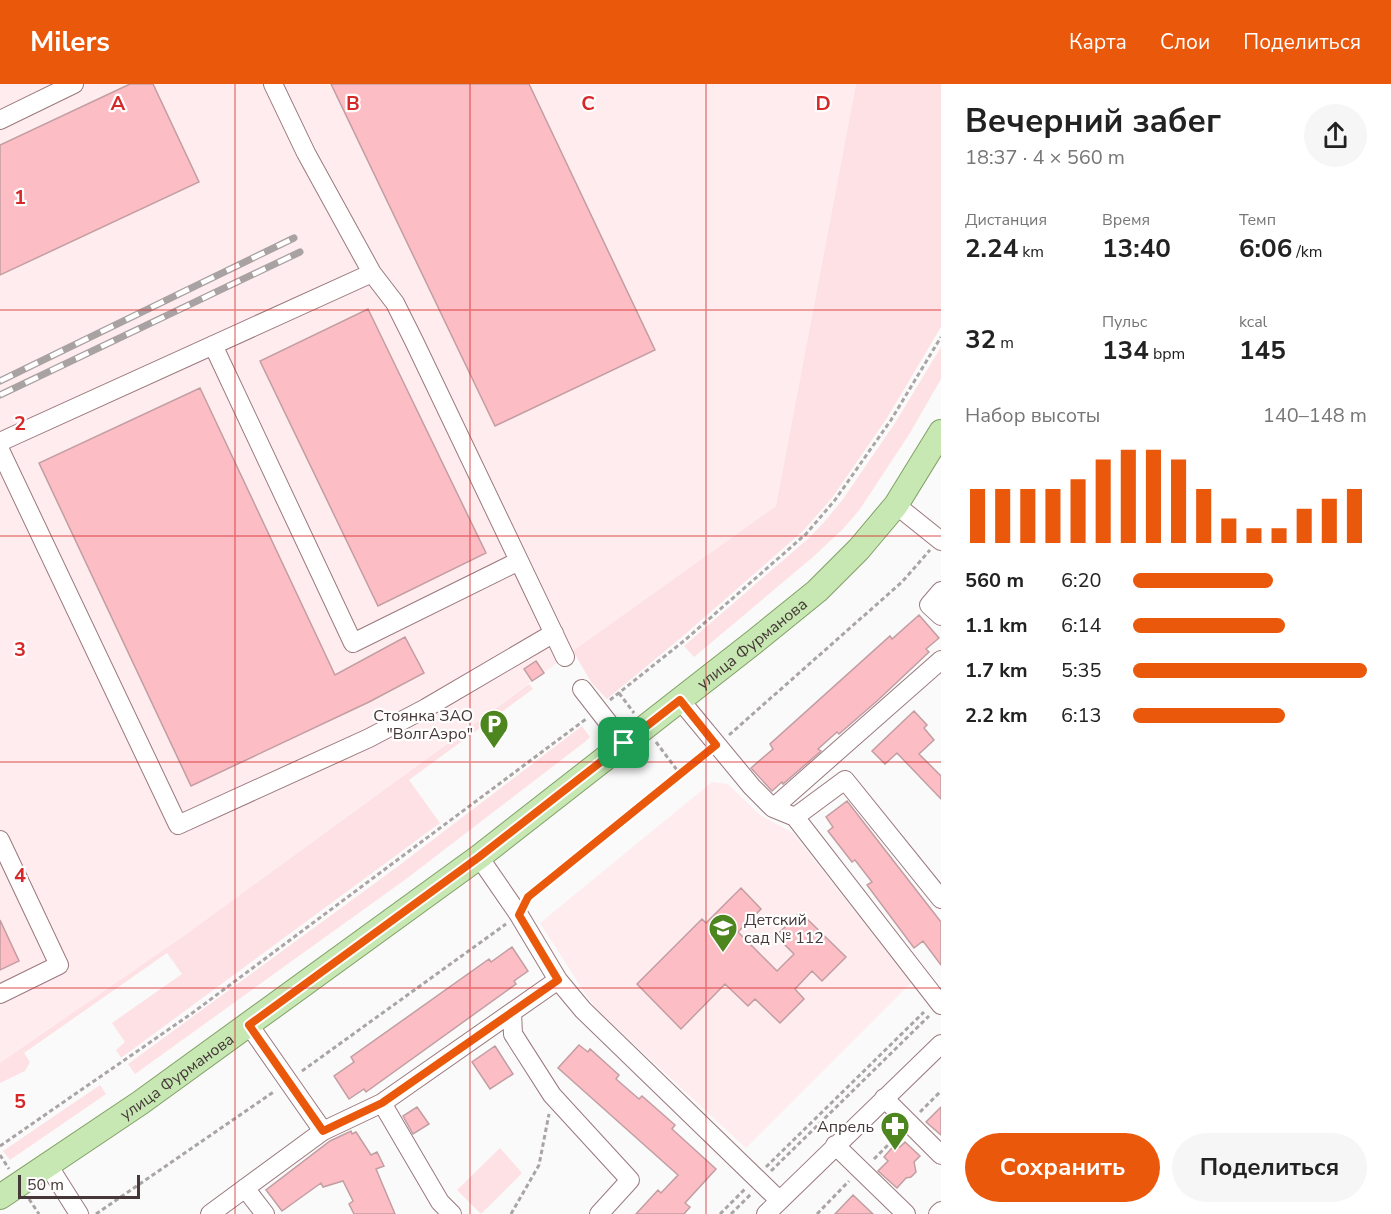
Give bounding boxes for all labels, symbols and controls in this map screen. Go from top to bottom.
text: Milers [30,23,110,61]
text: Карта [1069,28,1127,56]
text: Слои [1160,28,1210,56]
text: Поделиться [1243,28,1361,56]
text: A [111,90,126,117]
text: B [346,90,360,117]
text: C [581,90,595,117]
text: D [815,90,831,117]
text: Вечерний забег [965,99,1221,144]
button: share [1304,104,1367,167]
text: 18:37 · 4 × 560 m [965,144,1125,171]
text: 1 [14,184,26,211]
text: Дистанция [965,209,1047,231]
text: Время [1102,209,1150,231]
text: Темп [1239,209,1276,231]
text: 2.24 [965,231,1018,266]
text: 13:40 [1102,231,1171,266]
text: 6:06 [1239,231,1292,266]
text: km [1018,241,1044,263]
text: /km [1292,241,1323,263]
text: Пульс [1102,311,1147,333]
text: kcal [1239,311,1267,333]
text: 32 [965,322,996,357]
text: m [996,332,1014,354]
text: 134 [1102,333,1149,368]
text: 145 [1239,333,1286,368]
text: bpm [1149,343,1185,365]
text: Набор высоты [965,402,1100,429]
text: 140–148 m [1263,402,1367,429]
text: 2 [14,410,26,437]
text: 560 m [965,567,1024,594]
text: 6:20 [1061,567,1102,594]
street label: улица Фурманова [693,593,812,695]
text: 1.1 km [965,612,1028,639]
text: 6:14 [1061,612,1102,639]
text: 3 [14,636,26,663]
text: 1.7 km [965,657,1028,684]
text: 5:35 [1061,657,1102,684]
text: 2.2 km [965,702,1028,729]
text: 6:13 [1061,702,1102,729]
place label: Стоянка ЗАО "ВолгАэро" [373,705,473,745]
parking icon: Стоянка ЗАО "ВолгАэро" [478,708,510,750]
pin [598,717,649,768]
icon: arrive [607,726,640,759]
text: 4 [14,862,26,889]
place label: Детский сад № 112 [744,909,824,949]
school or university icon: Детский сад № 112 [707,912,739,954]
street label: улица Фурманова [116,1029,238,1125]
text: 5 [14,1088,26,1115]
pharmacy icon: Апрель [879,1110,911,1152]
place label: Апрель [817,1116,874,1138]
button: Сохранить [965,1133,1160,1202]
button: Поделиться [1172,1133,1367,1202]
scale bar [18,1172,140,1200]
text: 50 m [27,1174,64,1196]

